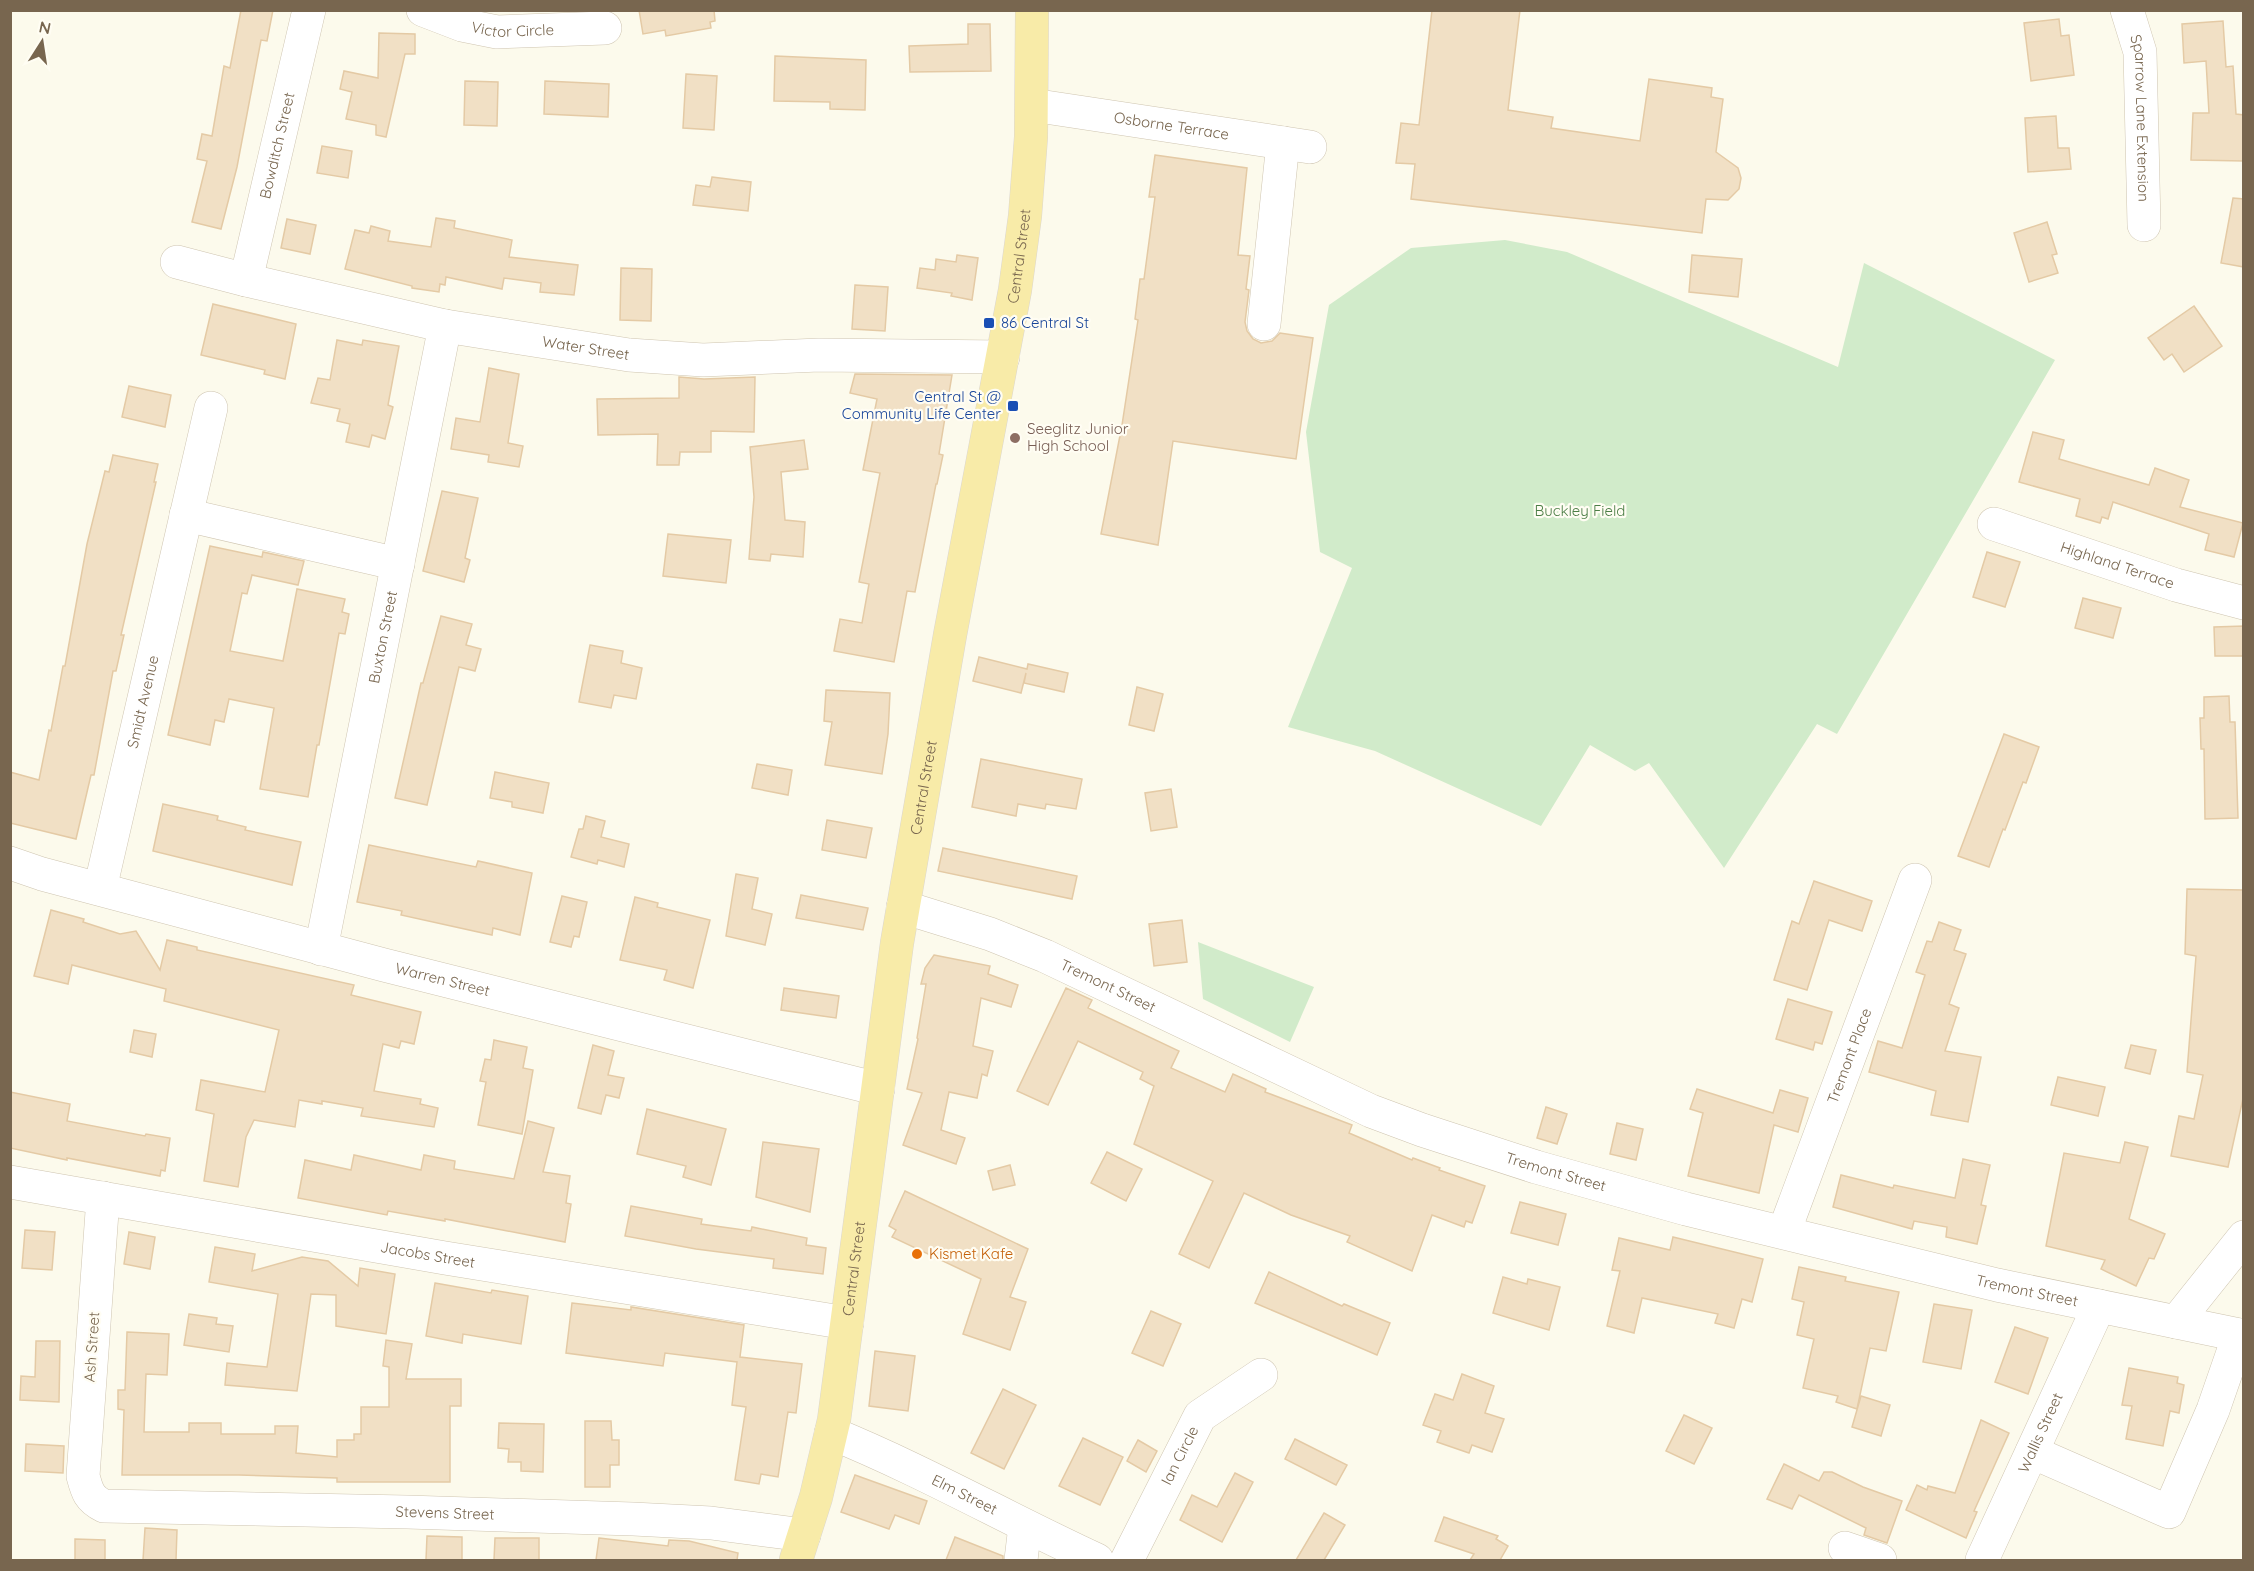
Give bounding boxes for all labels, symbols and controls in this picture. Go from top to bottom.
north arrow [12,12,72,72]
text: N [37,16,53,38]
street label: Victor Circle [470,17,554,41]
street label: Sparrow Lane Extension [2126,32,2153,202]
street label: Bowditch Street [255,90,298,201]
street label: Osborne Terrace [1113,107,1230,144]
street label: Central Street [1003,208,1035,305]
place label: 86 Central St [1001,313,1089,332]
marker: 86 Central St [982,316,996,330]
street label: Water Street [541,331,631,364]
place label: Central St @ Community Life Center [842,387,1001,423]
marker: Central St @ Community Life Center [1006,399,1020,413]
place label: Seeglitz Junior High School [1027,419,1129,455]
marker: Seeglitz Junior High School [1008,431,1022,445]
park label: Buckley Field [1535,501,1625,520]
street label: Highland Terrace [2058,537,2177,593]
street label: Buxton Street [364,589,401,685]
street label: Smidt Avenue [123,653,163,750]
street label: Central Street [906,739,941,836]
street label: Tremont Street [1057,955,1159,1016]
street label: Warren Street [393,958,492,1000]
street label: Tremont Place [1823,1005,1876,1106]
street label: Tremont Street [1503,1148,1608,1195]
street label: Central Street [838,1220,869,1317]
street label: Jacobs Street [379,1237,477,1272]
place label: Kismet Kafe [929,1244,1013,1263]
marker: Kismet Kafe [910,1247,924,1261]
street label: Tremont Street [1974,1270,2080,1310]
street label: Ash Street [80,1311,103,1383]
street label: Wallis Street [2014,1390,2067,1476]
street label: Ian Circle [1157,1423,1202,1488]
street label: Elm Street [929,1470,1000,1519]
street label: Stevens Street [395,1502,495,1524]

